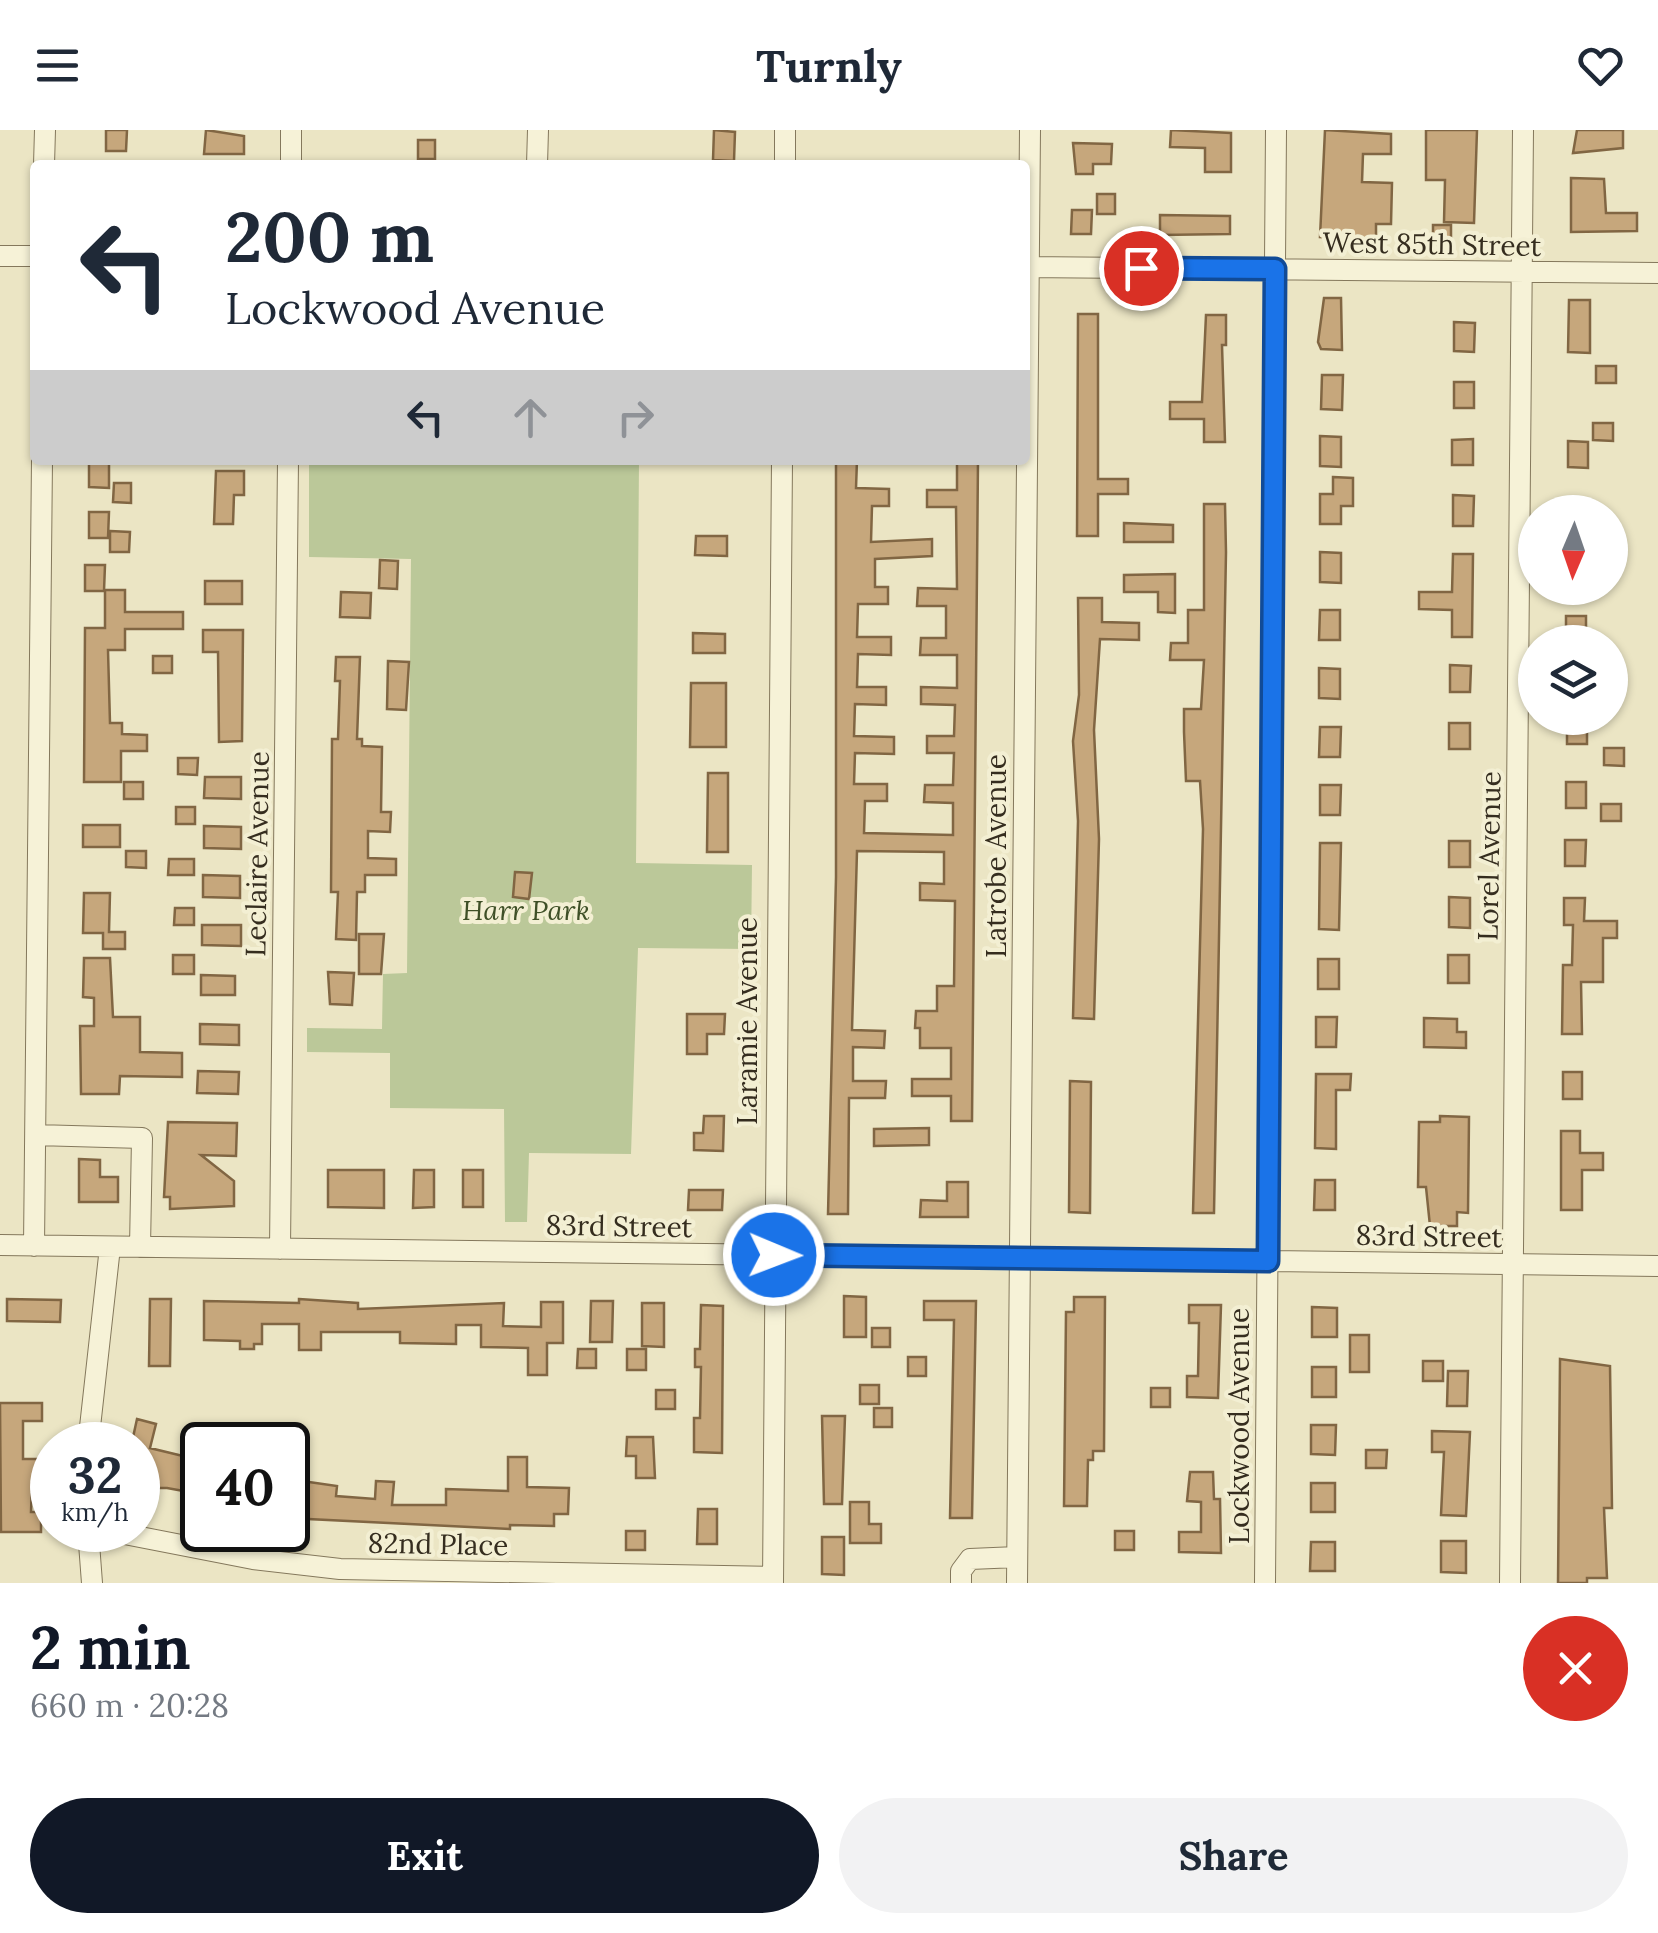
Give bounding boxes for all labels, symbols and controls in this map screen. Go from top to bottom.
text: Turnly [756,37,902,94]
icon: menu [30,38,85,93]
icon: heart [1573,38,1628,93]
text: 200 m [225,192,434,281]
icon: left [60,200,190,330]
street label: West 85th Street [1322,224,1542,264]
pin [1099,226,1184,311]
icon: arrive [1114,241,1169,296]
text: Lockwood Avenue [225,279,605,336]
icon: left [398,390,453,445]
icon: ahead [503,390,558,445]
icon: right [608,390,663,445]
north arrow [1518,495,1628,605]
map controls [1518,495,1628,735]
button: layers [1518,625,1628,735]
street label: Leclaire Avenue [237,751,277,957]
street label: Latrobe Avenue [978,754,1014,958]
street label: Lorel Avenue [1470,771,1508,941]
park label: Harr Park [462,892,590,928]
street label: Laramie Avenue [729,917,765,1125]
position arrow [722,1203,826,1307]
street label: 83rd Street [545,1207,693,1245]
street label: 83rd Street [1355,1217,1503,1255]
street label: Lockwood Avenue [1221,1308,1257,1544]
speed limit sign: 40 [180,1422,310,1552]
text: 32 [68,1443,122,1507]
text: km/h [61,1496,129,1528]
street label: 82nd Place [367,1525,509,1563]
text: 2 min [30,1609,191,1685]
button: close [1523,1616,1628,1721]
text: 660 m · 20:28 [30,1685,229,1726]
button: Exit [30,1798,819,1913]
button: Share [839,1798,1628,1913]

